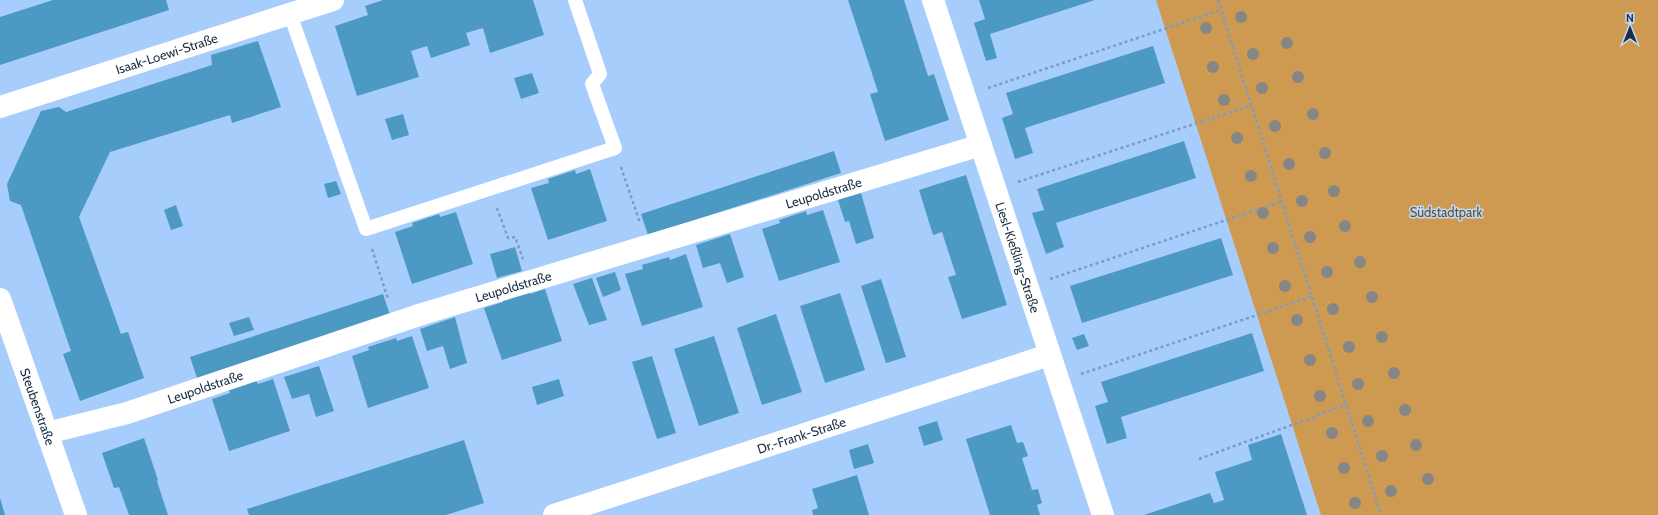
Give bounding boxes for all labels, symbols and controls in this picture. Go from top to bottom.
north arrow [1610,8,1650,48]
text: N [1626,11,1634,25]
street label: Isaak-Loewi-Straße [114,30,220,77]
street label: Leupoldstraße [783,173,864,212]
street label: Liesl-Kießling-Straße [992,200,1044,315]
park label: Südstadtpark [1410,204,1482,220]
street label: Leupoldstraße [473,267,554,305]
street label: Steubenstraße [17,366,59,448]
street label: Leupoldstraße [165,367,245,407]
street label: Dr.-Frank-Straße [755,413,848,457]

